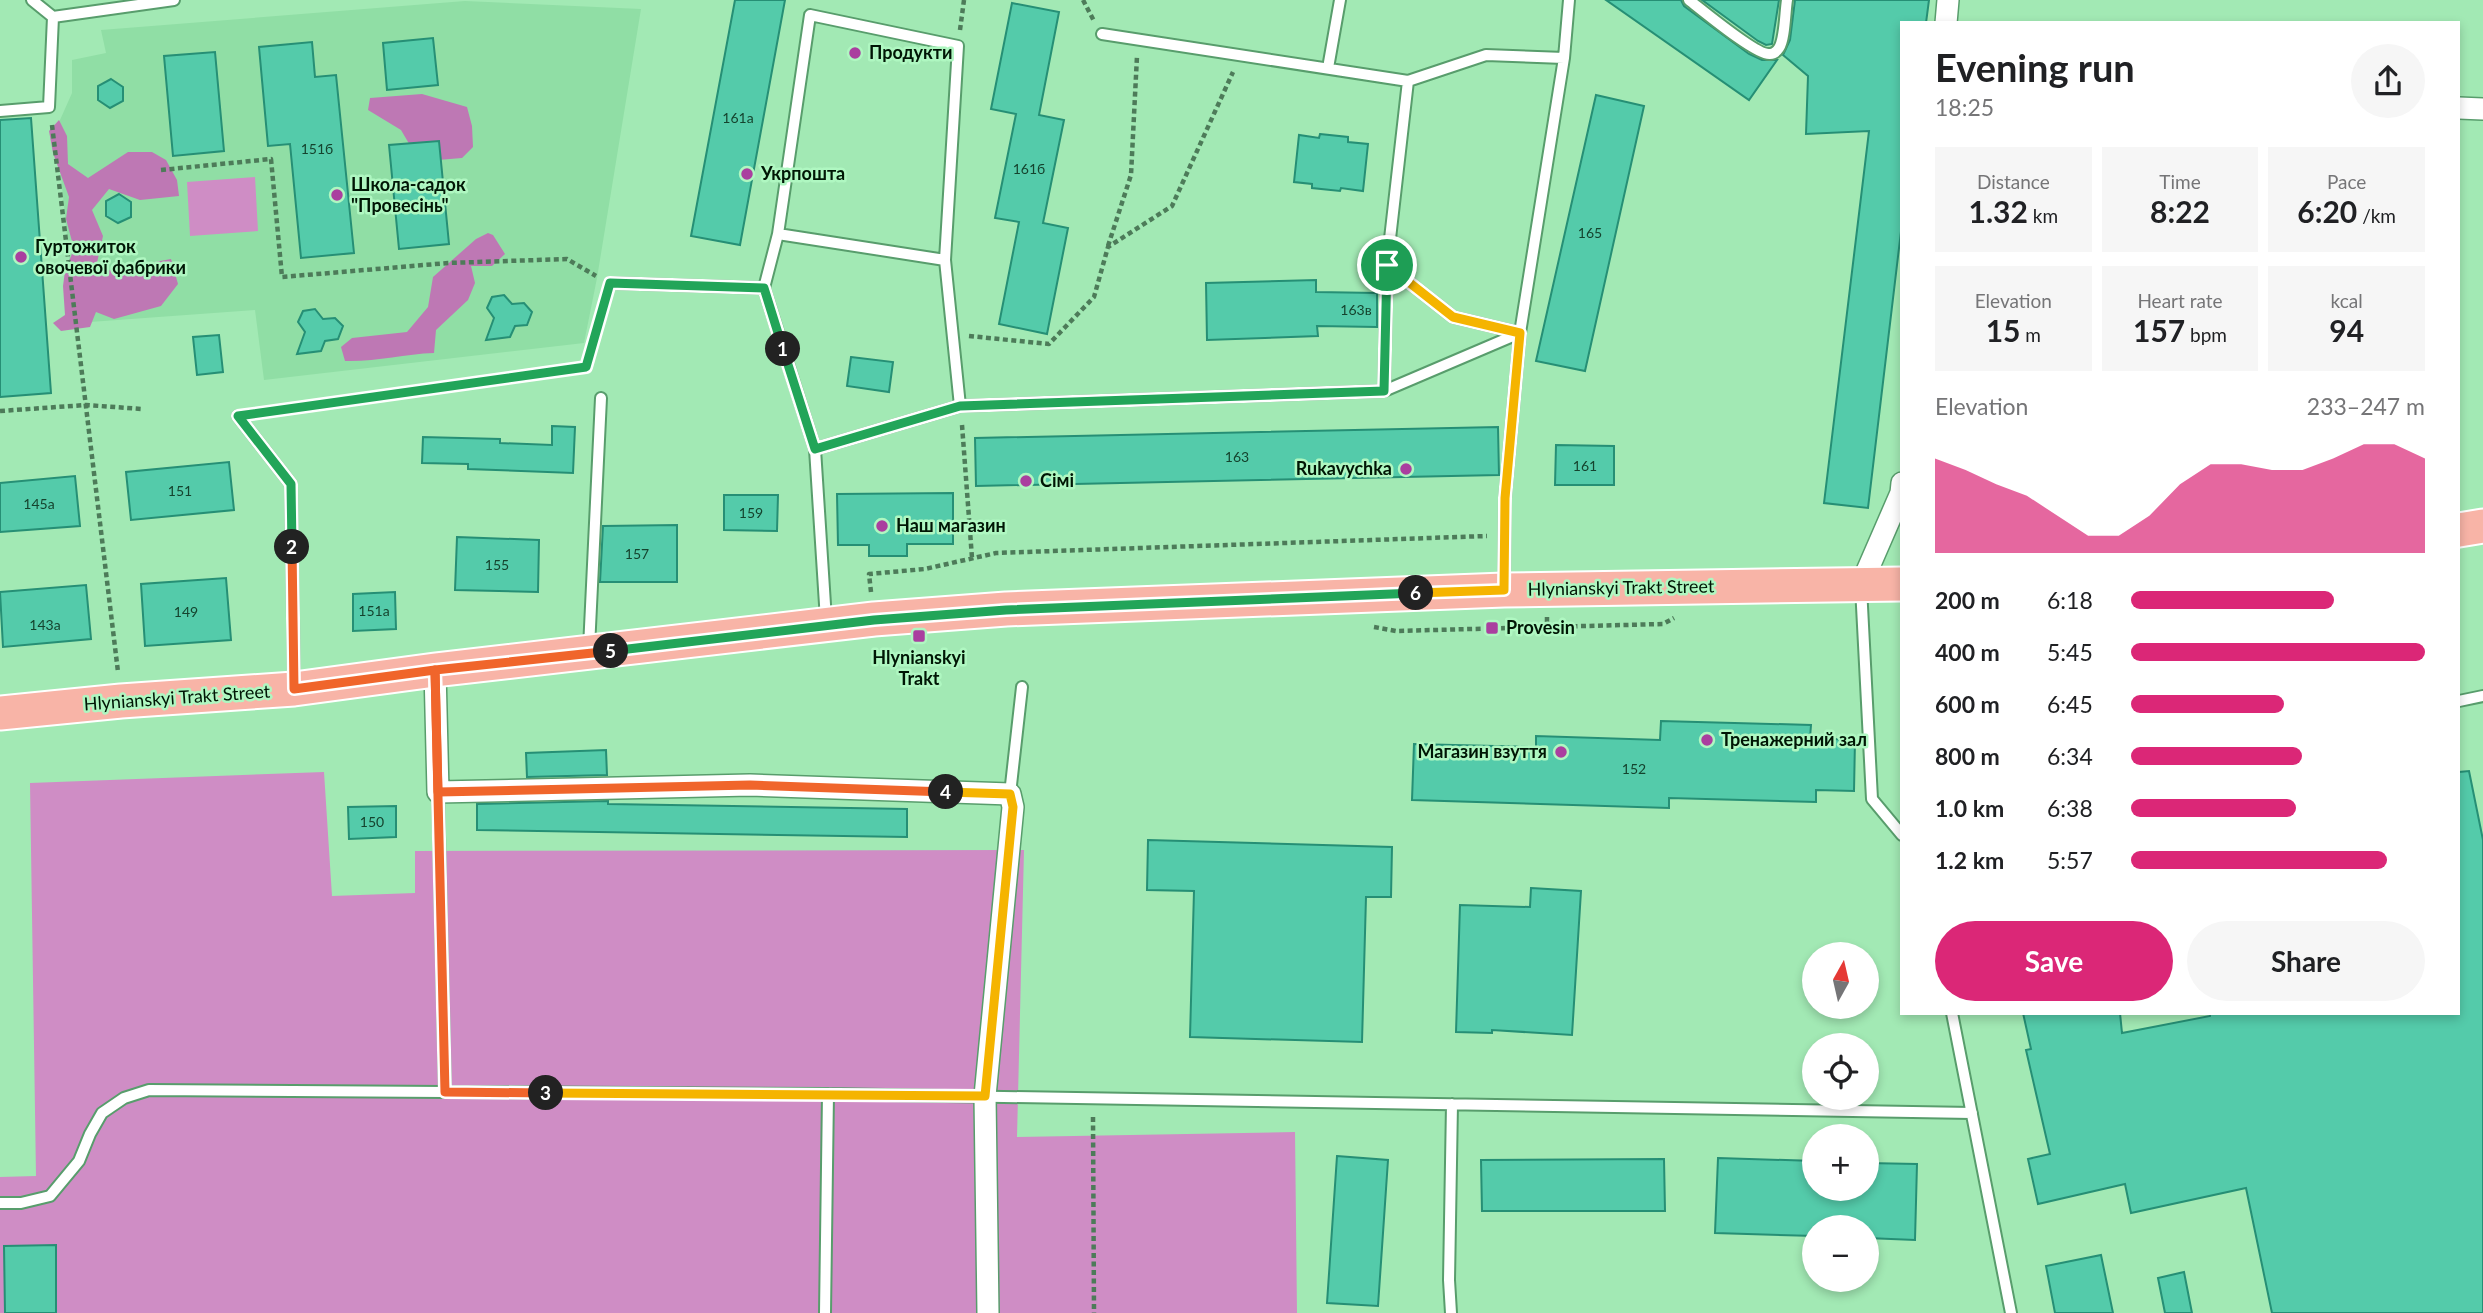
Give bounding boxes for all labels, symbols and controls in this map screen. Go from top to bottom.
place label: Продукти [869,41,953,63]
text: Evening run [1935,44,2135,90]
button: share [2351,44,2425,118]
marker: Продукти [847,45,863,61]
text: 18:25 [1935,93,1994,121]
house number: 161а [722,109,754,126]
house number: 151б [301,140,333,157]
house number: 161б [1013,160,1045,177]
place label: Укрпошта [760,162,845,184]
marker: Укрпошта [739,166,755,182]
text: Distance [1977,170,2050,193]
text: Time [2159,170,2201,193]
text: Pace [2327,170,2366,193]
place label: Школа-садок "Провесінь" [351,173,466,216]
marker: Школа-садок "Провесінь" [329,187,345,203]
text: 1.32 [1969,193,2028,229]
text: 8:22 [2150,193,2210,229]
text: 6:20 [2297,193,2357,229]
text: km [2028,204,2058,227]
text: /km [2357,204,2396,227]
house number: 165 [1578,224,1602,241]
place label: Гуртожиток овочевої фабрики [35,235,186,278]
pin [1357,235,1417,295]
icon: arrive [1368,246,1406,284]
marker: Гуртожиток овочевої фабрики [13,249,29,265]
text: Elevation [1975,289,2052,312]
text: Heart rate [2137,289,2223,312]
text: kcal [2331,289,2363,312]
house number: 163в [1340,301,1372,318]
text: 15 [1986,312,2020,348]
text: 157 [2133,312,2185,348]
text: 94 [2329,312,2364,348]
text: m [2020,323,2041,346]
text: bpm [2185,323,2227,346]
pin: 1 [766,332,800,366]
text: 1 [777,337,788,360]
text: Elevation [1935,392,2028,420]
text: 233–247 m [2307,392,2425,420]
house number: 163 [1225,448,1249,465]
place label: Rukavychka [1296,457,1392,479]
house number: 161 [1573,457,1597,474]
marker: Rukavychka [1398,461,1414,477]
place label: Сімі [1040,469,1074,491]
marker: Сімі [1018,473,1034,489]
house number: 151 [168,482,192,499]
house number: 145а [23,495,55,512]
house number: 159 [739,504,763,521]
place label: Наш магазин [896,514,1006,536]
marker: Наш магазин [874,518,890,534]
pin: 2 [274,530,310,564]
text: 2 [286,535,297,558]
house number: 157 [625,545,649,562]
house number: 155 [485,556,509,573]
street label: Hlynianskyi Trakt Street [1527,574,1715,600]
pin: 6 [1398,576,1434,610]
text: 6 [1410,581,1421,604]
text: 200 m [1935,586,2000,614]
text: 6:18 [2047,586,2093,614]
house number: 151а [358,602,390,619]
house number: 149 [174,603,198,620]
house number: 143а [29,616,61,633]
place label: Provesin [1506,616,1575,638]
marker: Provesin [1484,620,1500,636]
marker: Hlynianskyi Trakt [911,628,927,644]
pin: 5 [594,634,628,668]
text: 400 m [1935,638,2000,666]
text: 5:45 [2047,638,2093,666]
text: 5 [605,639,616,662]
place label: Hlynianskyi Trakt [872,646,966,689]
street label: Hlynianskyi Trakt Street [83,679,271,714]
text: 600 m [1935,690,2000,718]
text: 6:45 [2047,690,2093,718]
place label: Тренажерний зал [1721,728,1867,750]
marker: Тренажерний зал [1699,732,1715,748]
place label: Магазин взуття [1418,740,1547,762]
text: 800 m [1935,742,2000,770]
text: 6:34 [2047,742,2093,770]
marker: Магазин взуття [1553,744,1569,760]
house number: 152 [1622,760,1646,777]
pin: 4 [928,774,964,810]
text: 4 [940,780,951,803]
text: 1.0 km [1935,794,2004,822]
text: 6:38 [2047,794,2093,822]
house number: 150 [360,813,384,830]
text: 1.2 km [1935,846,2004,874]
text: 5:57 [2047,846,2093,874]
button: Save [1935,921,2173,1001]
button: Share [2187,921,2425,1001]
north arrow [1802,942,1880,1018]
map controls [1802,942,1879,1292]
button: locate [1802,1033,1879,1110]
pin: 3 [528,1076,564,1110]
text: 3 [540,1081,551,1104]
button: + [1802,1124,1879,1201]
button: − [1802,1215,1879,1292]

